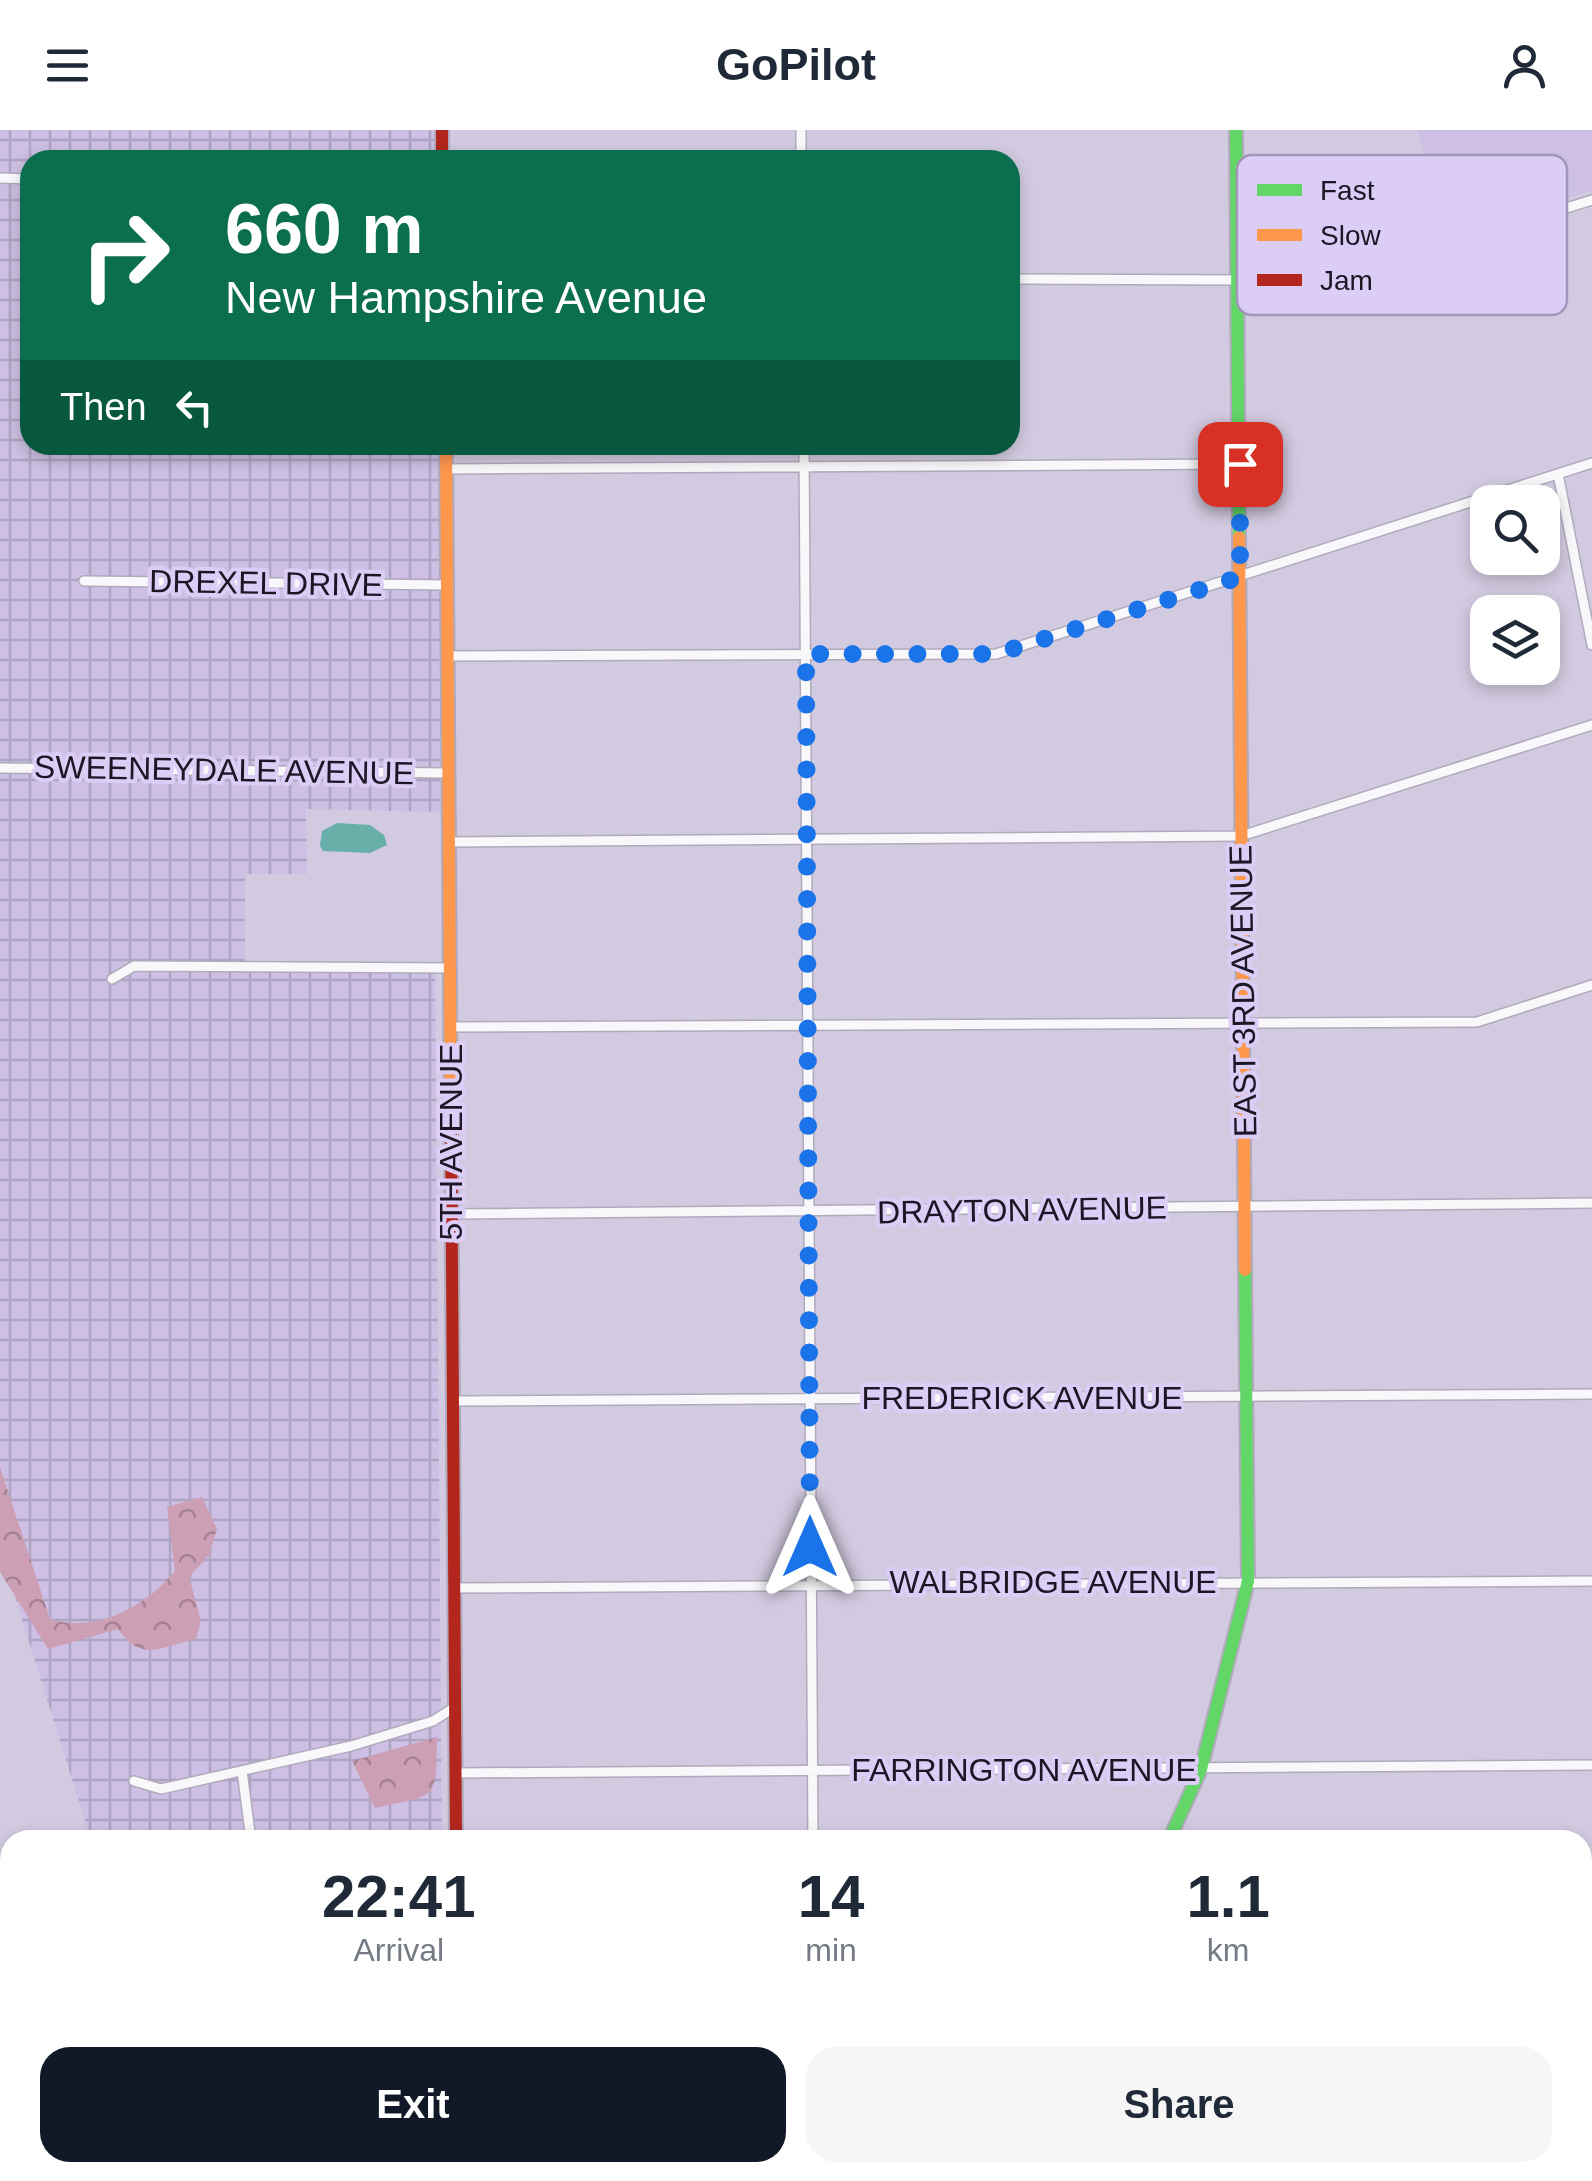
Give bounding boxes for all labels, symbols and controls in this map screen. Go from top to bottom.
icon: menu [40,38,95,93]
icon: person [1497,38,1552,93]
text: GoPilot [716,39,876,90]
legend [1237,155,1567,315]
text: Fast [1320,175,1375,206]
icon: right [60,190,190,320]
text: 660 m [225,190,423,268]
text: Slow [1320,220,1381,251]
text: Jam [1320,265,1373,296]
text: New Hampshire Avenue [225,272,707,323]
icon: left [167,380,222,435]
text: Then [60,386,147,428]
pin [1198,422,1283,507]
icon: arrive [1213,437,1268,492]
map controls [1470,485,1560,685]
button: search [1470,485,1560,575]
street label: DREXEL DRIVE [149,563,383,603]
button: layers [1470,595,1560,685]
street label: SWEENEYDALE AVENUE [34,749,414,791]
street label: EAST 3RD AVENUE [1222,845,1264,1137]
street label: 5TH AVENUE [433,1044,469,1240]
street label: DRAYTON AVENUE [877,1189,1167,1231]
street label: FREDERICK AVENUE [861,1380,1183,1416]
position arrow [758,1495,862,1599]
street label: WALBRIDGE AVENUE [889,1564,1217,1600]
street label: FARRINGTON AVENUE [851,1752,1197,1788]
text: 22:41 [322,1863,476,1930]
text: 14 [798,1863,864,1930]
text: 1.1 [1186,1863,1270,1930]
text: Arrival [353,1932,444,1968]
text: min [805,1932,857,1968]
text: km [1207,1932,1249,1968]
button: Exit [40,2047,786,2162]
button: Share [806,2047,1552,2162]

